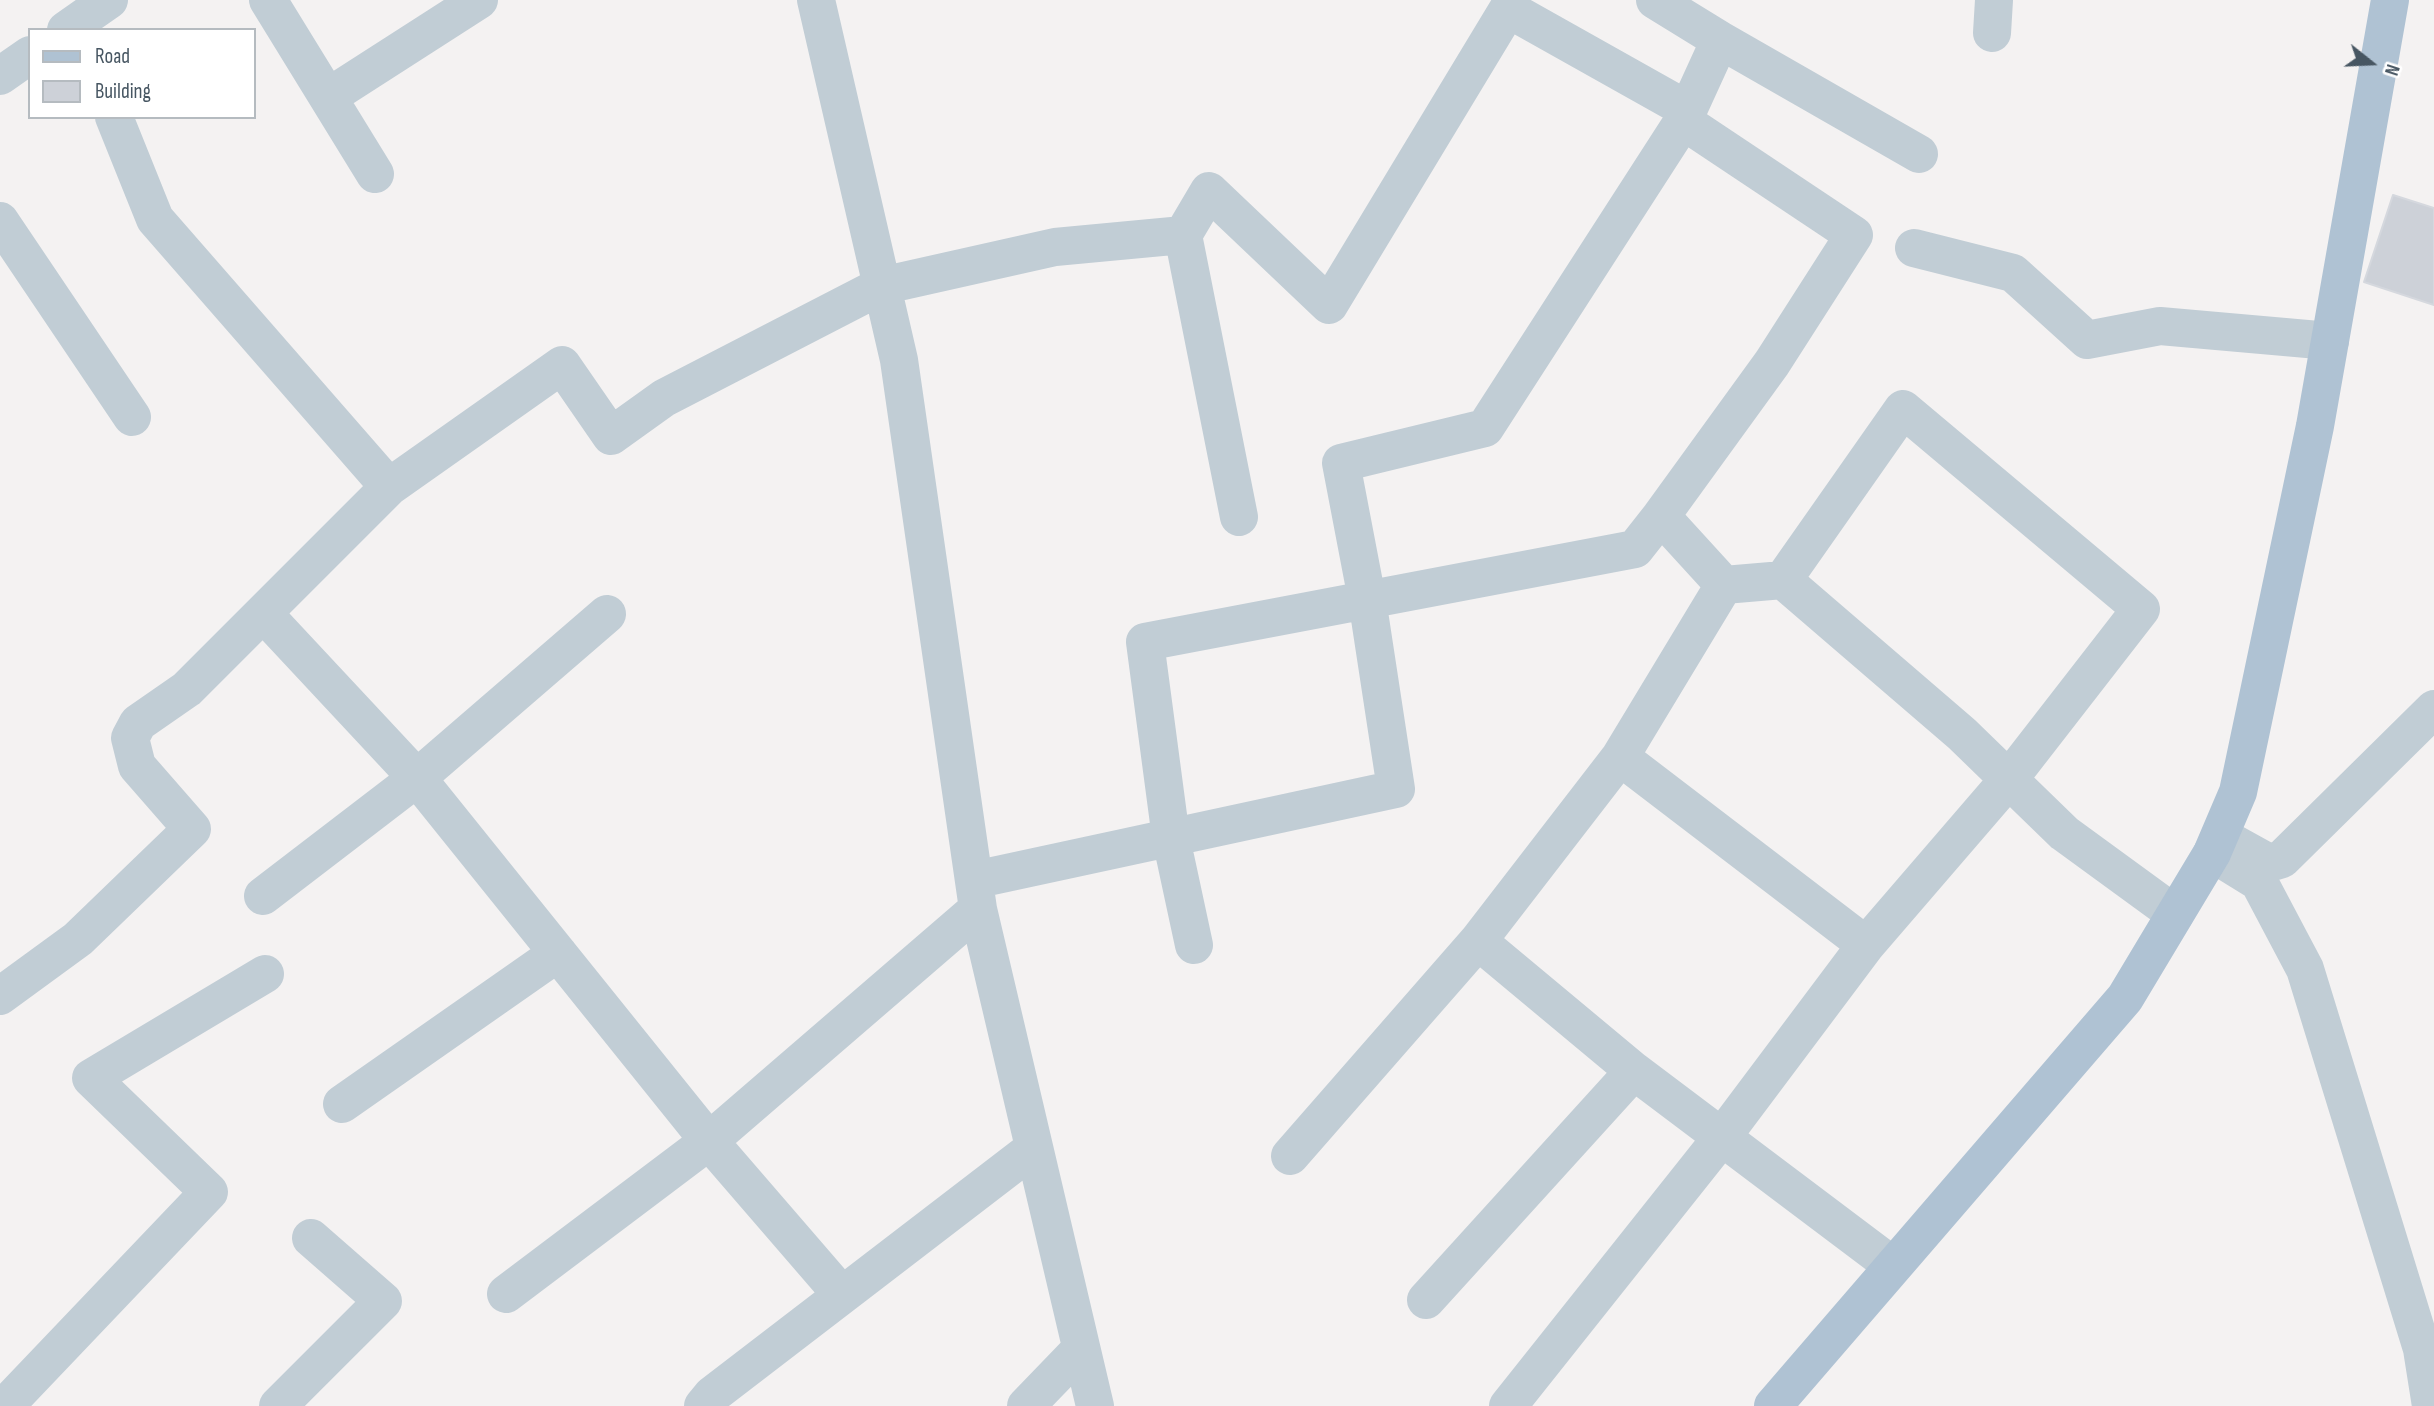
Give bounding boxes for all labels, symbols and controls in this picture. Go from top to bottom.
legend [28,28,256,119]
north arrow [2336,28,2406,98]
text: Road [95,44,130,69]
text: N [2379,61,2404,78]
text: Building [95,79,151,104]

